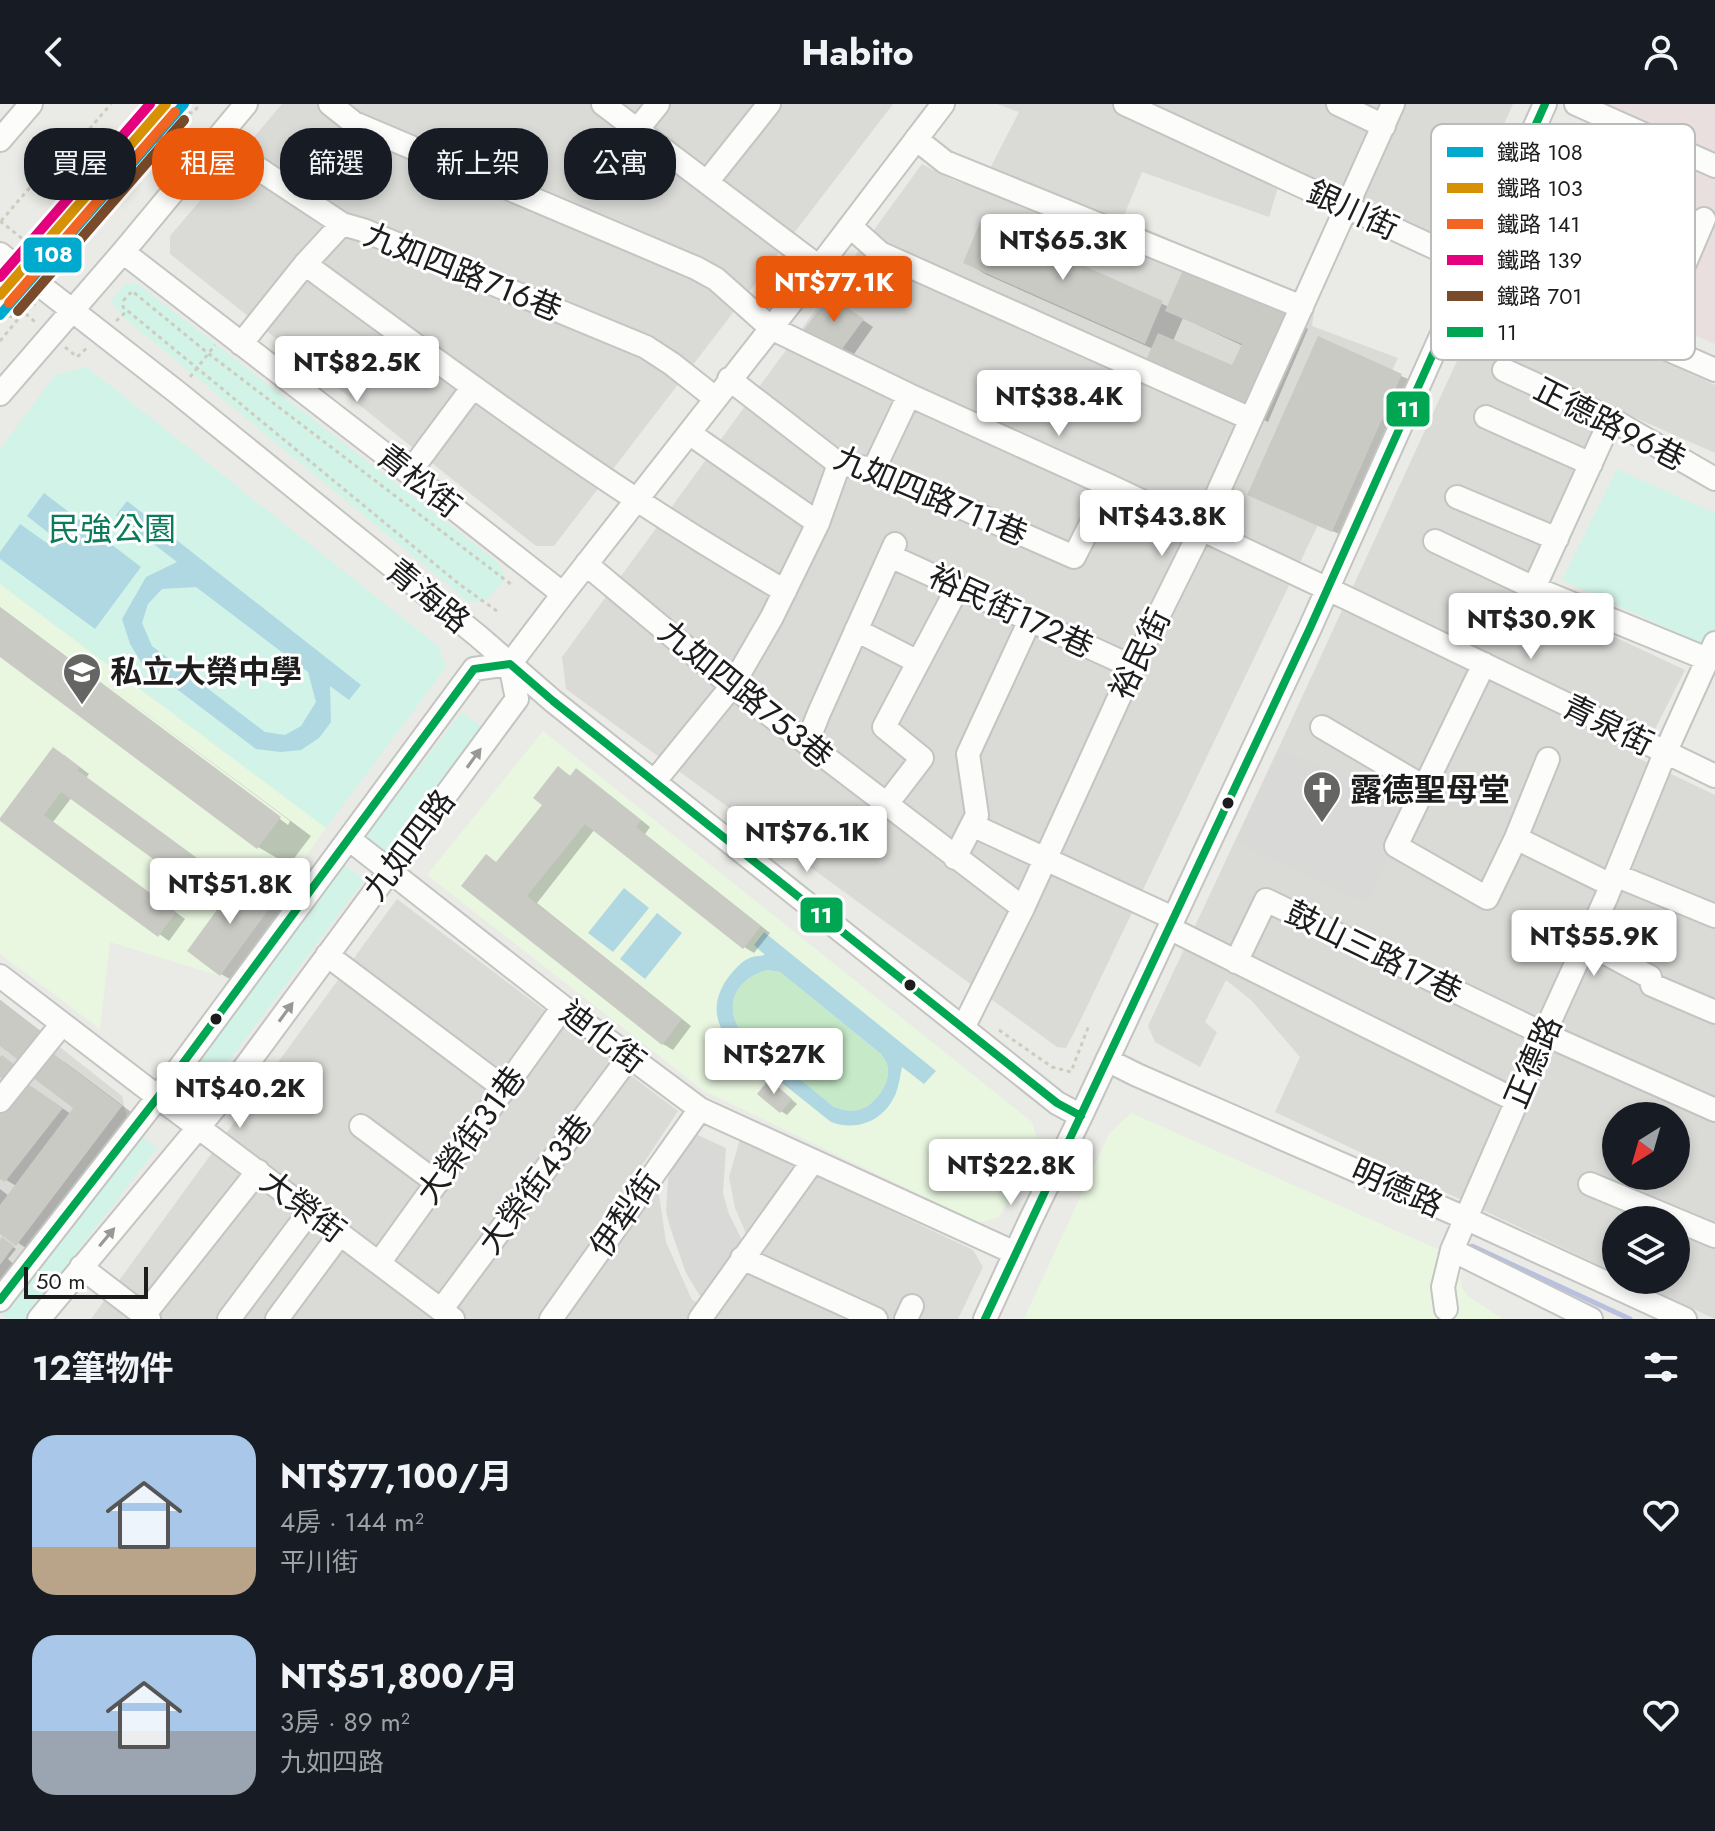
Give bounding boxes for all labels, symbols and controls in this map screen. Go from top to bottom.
text: Habito [801,26,914,78]
icon: back [32,30,76,74]
icon: person [1639,30,1683,74]
legend [1431,124,1695,360]
chip: 買屋 [24,128,136,200]
chip: 租屋 [152,128,264,200]
chip: 篩選 [280,128,392,200]
chip: 新上架 [408,128,548,200]
chip: 公寓 [564,128,676,200]
text: 鐵路 108 [1497,136,1583,168]
street label: 銀川街 [1300,169,1406,251]
text: 鐵路 103 [1497,172,1583,204]
text: 鐵路 141 [1497,208,1580,240]
street label: 九如四路716巷 [357,211,569,333]
pin: NT$65.3K [980,214,1146,282]
text: NT$65.3K [999,221,1127,259]
line badge: 108 [22,236,83,274]
text: 108 [33,238,73,270]
text: 鐵路 139 [1497,244,1582,276]
pin: NT$77.1K [751,256,917,324]
text: NT$77.1K [774,263,894,301]
text: 鐵路 701 [1497,280,1582,312]
text: 11 [1497,316,1517,348]
pin: NT$82.5K [274,336,440,404]
text: NT$82.5K [293,343,421,381]
street label: 正德路96巷 [1526,366,1694,482]
pin: NT$38.4K [976,370,1142,438]
text: NT$38.4K [995,377,1123,415]
line badge: 11 [1385,390,1431,428]
text: 11 [1397,393,1419,425]
street label: 青松街 [367,433,471,529]
street label: 九如四路711巷 [827,435,1035,557]
pin: NT$43.8K [1079,490,1245,558]
text: NT$43.8K [1098,497,1226,535]
park label: 民強公園 [48,506,176,552]
street label: 青海路 [376,548,480,644]
street label: 裕民街172巷 [921,553,1101,669]
pin: NT$30.9K [1448,593,1614,661]
text: NT$30.9K [1467,600,1595,638]
street label: 裕民街 [1098,601,1182,707]
street label: 九如四路753巷 [649,609,843,779]
place label: 私立大榮中學 [110,649,302,695]
school or university icon: 私立大榮中學 [61,651,103,706]
street label: 青泉街 [1555,683,1661,767]
one-way arrow [466,747,482,769]
place label: 露德聖母堂 [1350,767,1510,813]
church icon: 露德聖母堂 [1301,769,1343,824]
street label: 九如四路 [352,780,466,910]
unlabelled marker [1220,795,1236,811]
pin: NT$76.1K [724,806,890,874]
text: NT$76.1K [745,813,869,851]
pin: NT$51.8K [147,858,313,926]
text: NT$51.8K [168,865,292,903]
street label: 鼓山三路17巷 [1278,889,1470,1015]
line badge: 11 [799,896,844,934]
text: 11 [810,899,832,931]
pin: NT$55.9K [1511,910,1677,978]
text: NT$55.9K [1530,917,1658,955]
unlabelled marker [902,977,918,993]
street label: 迪化街 [551,990,655,1084]
one-way arrow [277,1002,293,1022]
street label: 正德路 [1493,1009,1573,1115]
unlabelled marker [208,1011,224,1027]
pin: NT$27K [709,1028,839,1096]
text: NT$27K [723,1035,825,1073]
street label: 大榮街31巷 [405,1057,537,1213]
pin: NT$40.2K [157,1062,323,1130]
text: NT$40.2K [175,1069,305,1107]
north arrow [1602,1102,1690,1190]
map controls [1602,1102,1690,1294]
street label: 大榮街43巷 [467,1105,603,1263]
pin: NT$22.8K [928,1139,1094,1207]
text: NT$22.8K [947,1146,1075,1184]
street label: 明德路 [1344,1147,1450,1229]
street label: 大榮街 [251,1159,355,1253]
street label: 伊犁街 [579,1161,671,1267]
button: layers [1602,1206,1690,1294]
one-way arrow [97,1227,115,1247]
scale bar [24,1263,148,1299]
text: 50 m [36,1265,85,1297]
text: 12筆物件 [32,1344,174,1393]
icon: filters [1639,1345,1683,1389]
text: NT$77,100/月 [280,1452,513,1501]
icon: home [96,1467,192,1563]
icon: heart [1639,1493,1683,1537]
text: 4房 · 144 m² [280,1503,424,1541]
text: 平川街 [280,1543,358,1581]
text: NT$51,800/月 [280,1652,518,1701]
icon: home [96,1667,192,1763]
icon: heart [1639,1693,1683,1737]
text: 3房 · 89 m² [280,1703,410,1741]
text: 九如四路 [280,1743,384,1781]

